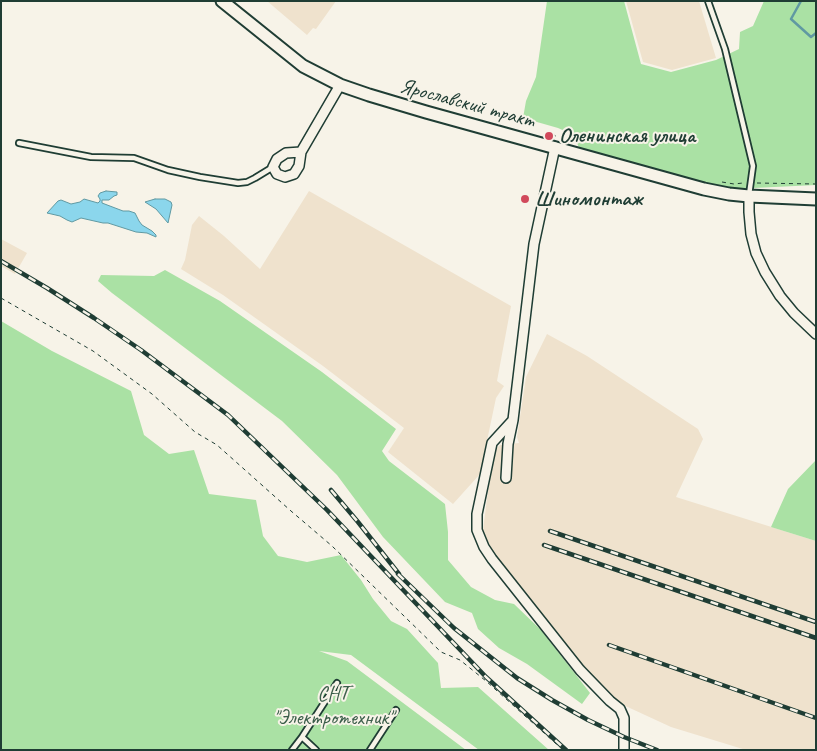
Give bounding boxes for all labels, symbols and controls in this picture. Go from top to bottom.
street label: Ярославский тракт [397,74,537,134]
place label: Оленинская улица [559,123,695,149]
marker: Оленинская улица [543,130,555,142]
place label: Шиномонтаж [535,186,642,212]
marker: Шиномонтаж [519,193,531,205]
park label: СНТ "Электротехник" [273,681,393,731]

